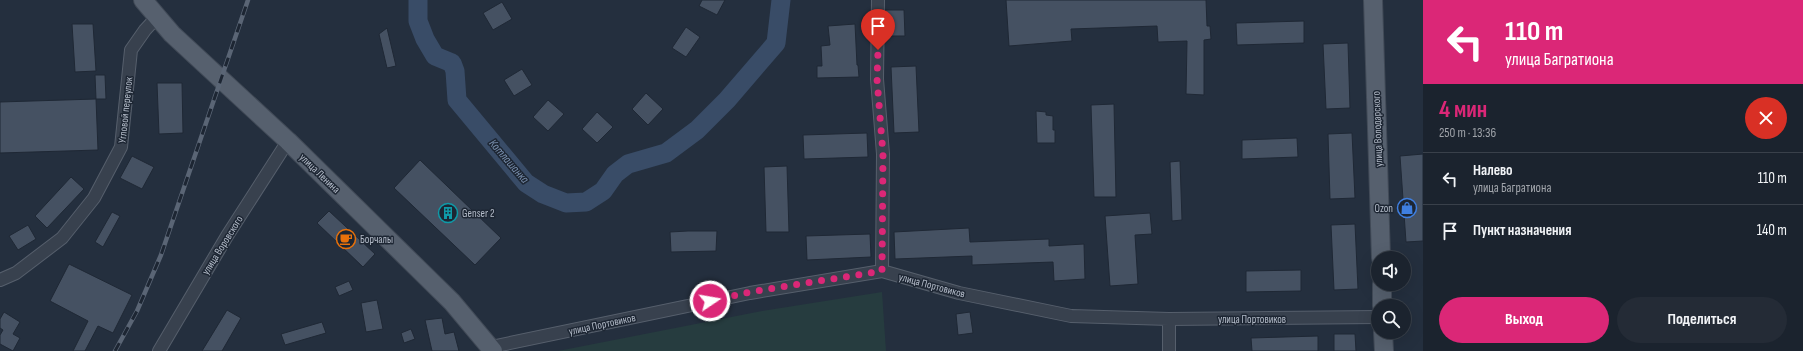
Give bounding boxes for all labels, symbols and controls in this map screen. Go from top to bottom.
pin [861,9,895,50]
icon: arrive [867,15,889,37]
text: 110 m [1505,15,1563,48]
icon: left [1439,16,1491,68]
text: улица Багратиона [1505,49,1614,70]
street label: Угловой переулок [116,75,136,144]
street label: улица Володарского [1370,90,1385,167]
text: 4 мин [1439,95,1487,124]
button: close [1745,97,1787,139]
text: 250 m · 13:36 [1439,125,1496,141]
water label: Котлашанка [485,136,532,187]
street label: улица Ленина [297,151,343,196]
text: Налево [1473,161,1513,180]
icon: left [1439,168,1461,190]
text: 110 m [1758,169,1787,188]
text: улица Багратиона [1473,180,1551,196]
shop icon: Ozon [1396,197,1418,219]
building icon: Genser 2 [437,202,459,224]
place label: Ozon [1375,202,1393,215]
place label: Genser 2 [462,207,495,220]
street label: улица Воровского [199,213,246,277]
icon: arrive [1439,220,1461,242]
text: Пункт назначения [1473,221,1571,240]
text: 140 m [1757,221,1787,240]
cafe icon: Борчалы [335,228,357,250]
place label: Борчалы [360,233,393,246]
map controls [1371,251,1411,339]
button: sound [1371,251,1411,291]
street label: улица Портовиков [897,270,966,301]
position arrow [689,280,731,322]
button: Выход [1439,297,1609,343]
button: Поделиться [1617,297,1787,343]
button: search [1371,299,1411,339]
street label: улица Портовиков [567,311,637,338]
street label: улица Портовиков [1218,313,1286,326]

